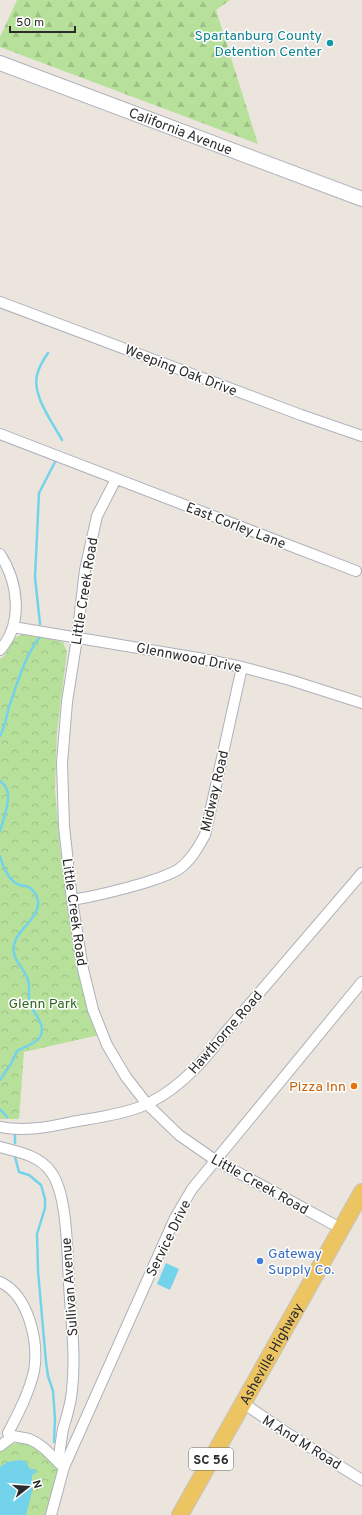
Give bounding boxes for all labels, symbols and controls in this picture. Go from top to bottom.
scale bar [10,8,75,34]
text: 50 m [16,15,44,31]
place label: Spartanburg County Detention Center [195,28,323,61]
marker: Spartanburg County Detention Center [325,38,335,48]
street label: California Avenue [126,105,234,160]
street label: Weeping Oak Drive [122,342,239,401]
street label: East Corley Lane [183,500,288,553]
street label: Little Creek Road [69,536,102,646]
street label: Glennwood Drive [135,640,243,677]
street label: Midway Road [198,749,233,834]
street label: Little Creek Road [58,857,89,967]
street label: Hawthorne Road [185,988,267,1078]
park label: Glenn Park [8,996,78,1013]
place label: Pizza Inn [289,1079,346,1096]
marker: Pizza Inn [349,1081,359,1091]
street label: Little Creek Road [208,1152,311,1219]
street label: Service Drive [143,1198,195,1280]
street label: Sullivan Avenue [59,1237,82,1337]
place label: Gateway Supply Co. [268,1246,335,1279]
marker: Gateway Supply Co. [255,1256,265,1266]
street label: Asheville Highway [237,1301,307,1408]
street label: M And M Road [259,1412,344,1474]
road number: SC 56 [189,1448,233,1470]
north arrow [8,1467,48,1507]
text: N [29,1479,44,1490]

